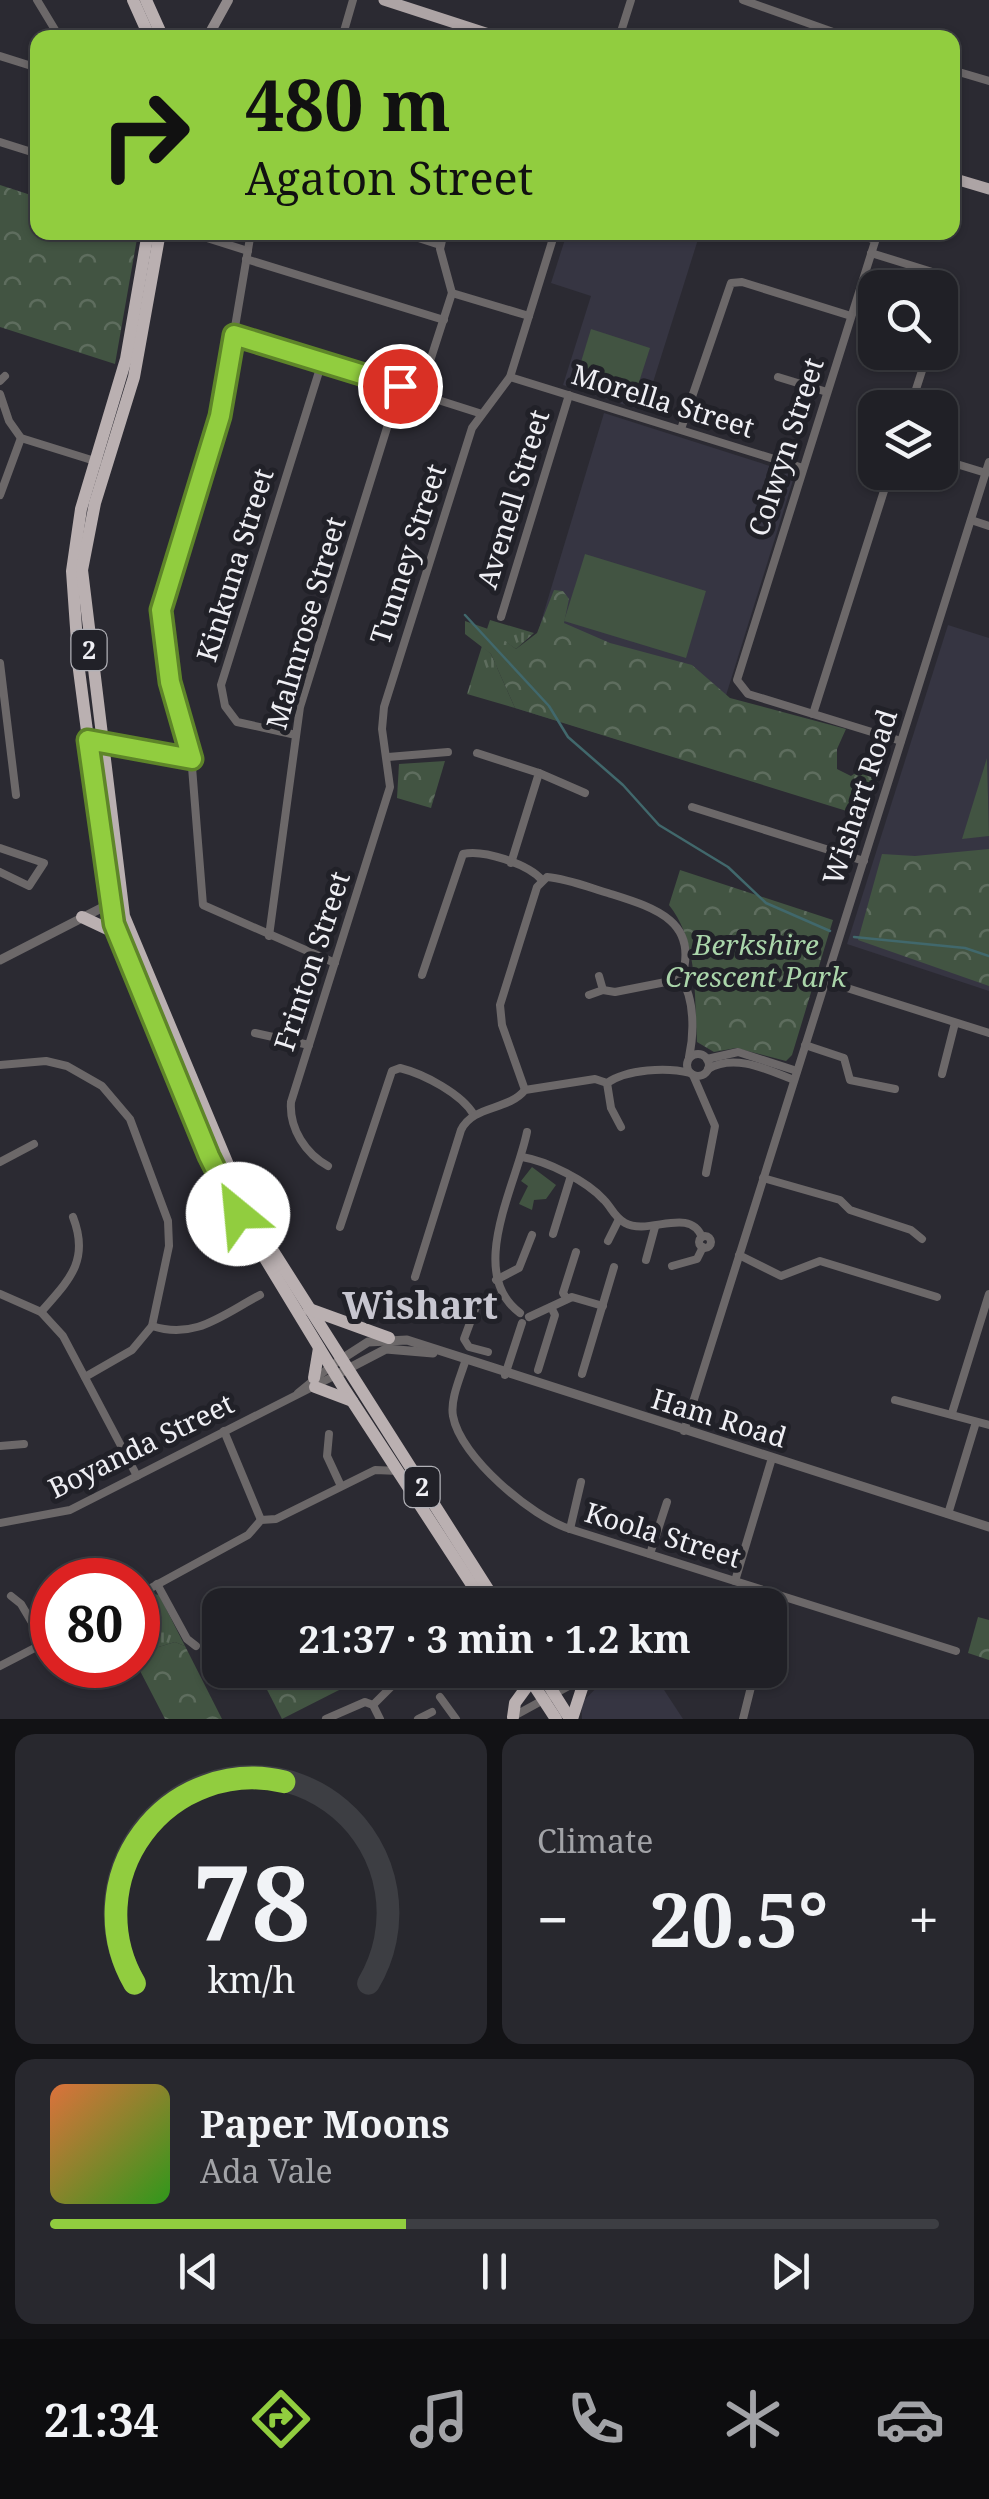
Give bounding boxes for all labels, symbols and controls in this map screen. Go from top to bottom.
text: 480 m [245,56,451,152]
icon: right [80,70,210,200]
text: Agaton Street [245,147,533,208]
map controls [858,270,958,490]
button: search [858,270,958,370]
pin [358,344,443,429]
street label: Colwyn Street [738,353,832,541]
street label: Morella Street [567,354,759,446]
icon: arrive [373,359,428,414]
button: layers [858,390,958,490]
street label: Avenell Street [467,405,557,593]
street label: Tunney Street [360,459,454,649]
street label: Kinkuna Street [187,463,281,666]
street label: Malmrose Street [257,512,354,733]
road number: 2 [72,630,106,670]
street label: Wishart Road [813,704,905,889]
street label: Frinton Street [264,866,358,1055]
park label: Berkshire Crescent Park [665,925,848,995]
position arrow [186,1162,290,1266]
district label: Wishart [342,1278,498,1330]
street label: Ham Road [647,1379,791,1456]
street label: Boyanda Street [42,1384,240,1506]
road number: 2 [404,1467,440,1507]
street label: Koola Street [581,1492,746,1576]
speed limit sign: 80 [30,1558,160,1688]
text: 21:37 · 3 min · 1.2 km [298,1612,691,1664]
text: Climate [537,1819,653,1862]
text: 78 [192,1830,310,1971]
text: 20.5° [649,1867,828,1969]
text: − [537,1881,569,1956]
text: + [908,1881,939,1956]
text: km/h [207,1955,295,2003]
text: Paper Moons [200,2097,450,2149]
text: Ada Vale [200,2149,333,2192]
icon: previous [171,2244,226,2299]
icon: pause [467,2244,522,2299]
icon: next [763,2244,818,2299]
icon: directions [246,2384,316,2454]
icon: music [404,2384,474,2454]
icon: phone [561,2384,631,2454]
icon: climate [718,2384,788,2454]
icon: car [875,2384,945,2454]
text: 21:34 [44,2389,159,2450]

